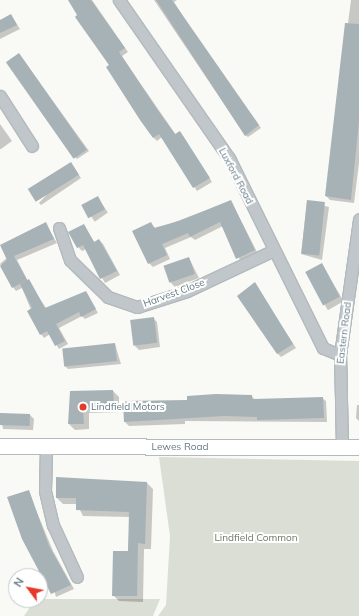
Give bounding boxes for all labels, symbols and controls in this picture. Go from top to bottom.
street label: Luxford Road [216,146,256,206]
street label: Harvest Close [142,276,206,310]
street label: Eastern Road [334,301,354,365]
place label: Lindfield Motors [91,401,165,413]
marker: Lindfield Motors [78,402,88,412]
street label: Lewes Road [152,441,208,453]
park label: Lindfield Common [214,532,298,544]
north arrow [8,568,48,608]
text: N [11,575,27,589]

